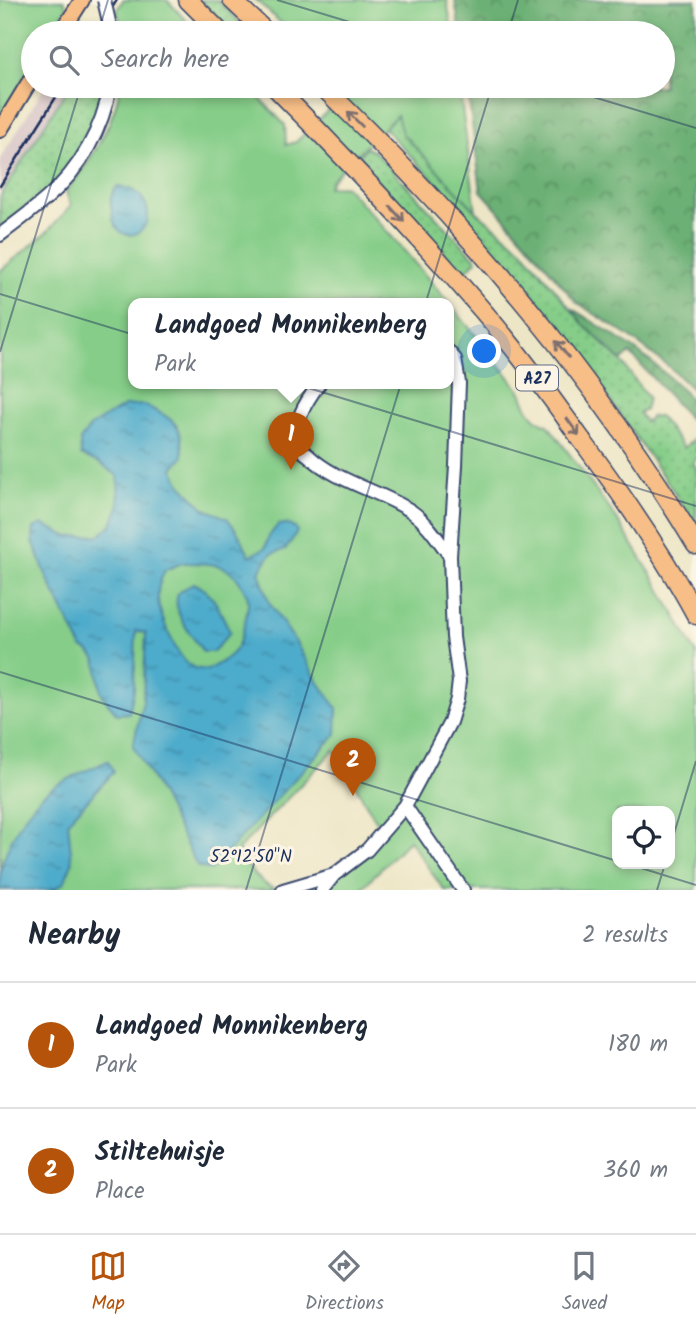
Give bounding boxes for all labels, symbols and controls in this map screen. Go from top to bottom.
search box [21,21,675,98]
text: Search here [101,39,229,81]
icon: search [45,41,83,79]
one-way arrow [347,110,364,127]
one-way arrow [388,205,405,222]
popup [128,298,454,389]
text: Landgoed Monnikenberg [154,305,428,347]
your location [467,334,501,368]
one-way arrow [554,340,569,358]
text: Park [154,347,196,383]
road number: A27 [516,366,558,390]
pin: 1 [268,412,314,470]
one-way arrow [565,417,580,436]
pin: 2 [330,738,376,796]
map controls [612,806,675,869]
button: locate [612,806,675,869]
text: 52°12'50"N [210,843,292,872]
text: Nearby [28,912,120,960]
text: 2 results [582,918,668,954]
text: Landgoed Monnikenberg [95,1006,368,1048]
text: 1 [48,1027,54,1063]
text: 180 m [608,1027,668,1063]
text: Park [95,1048,137,1084]
text: Stiltehuisje [95,1132,225,1174]
text: 2 [44,1153,58,1189]
text: 360 m [603,1153,668,1189]
text: Place [95,1174,145,1210]
tab: Map [89,1247,127,1319]
tab: Directions [305,1247,384,1319]
tab: Saved [562,1247,607,1319]

